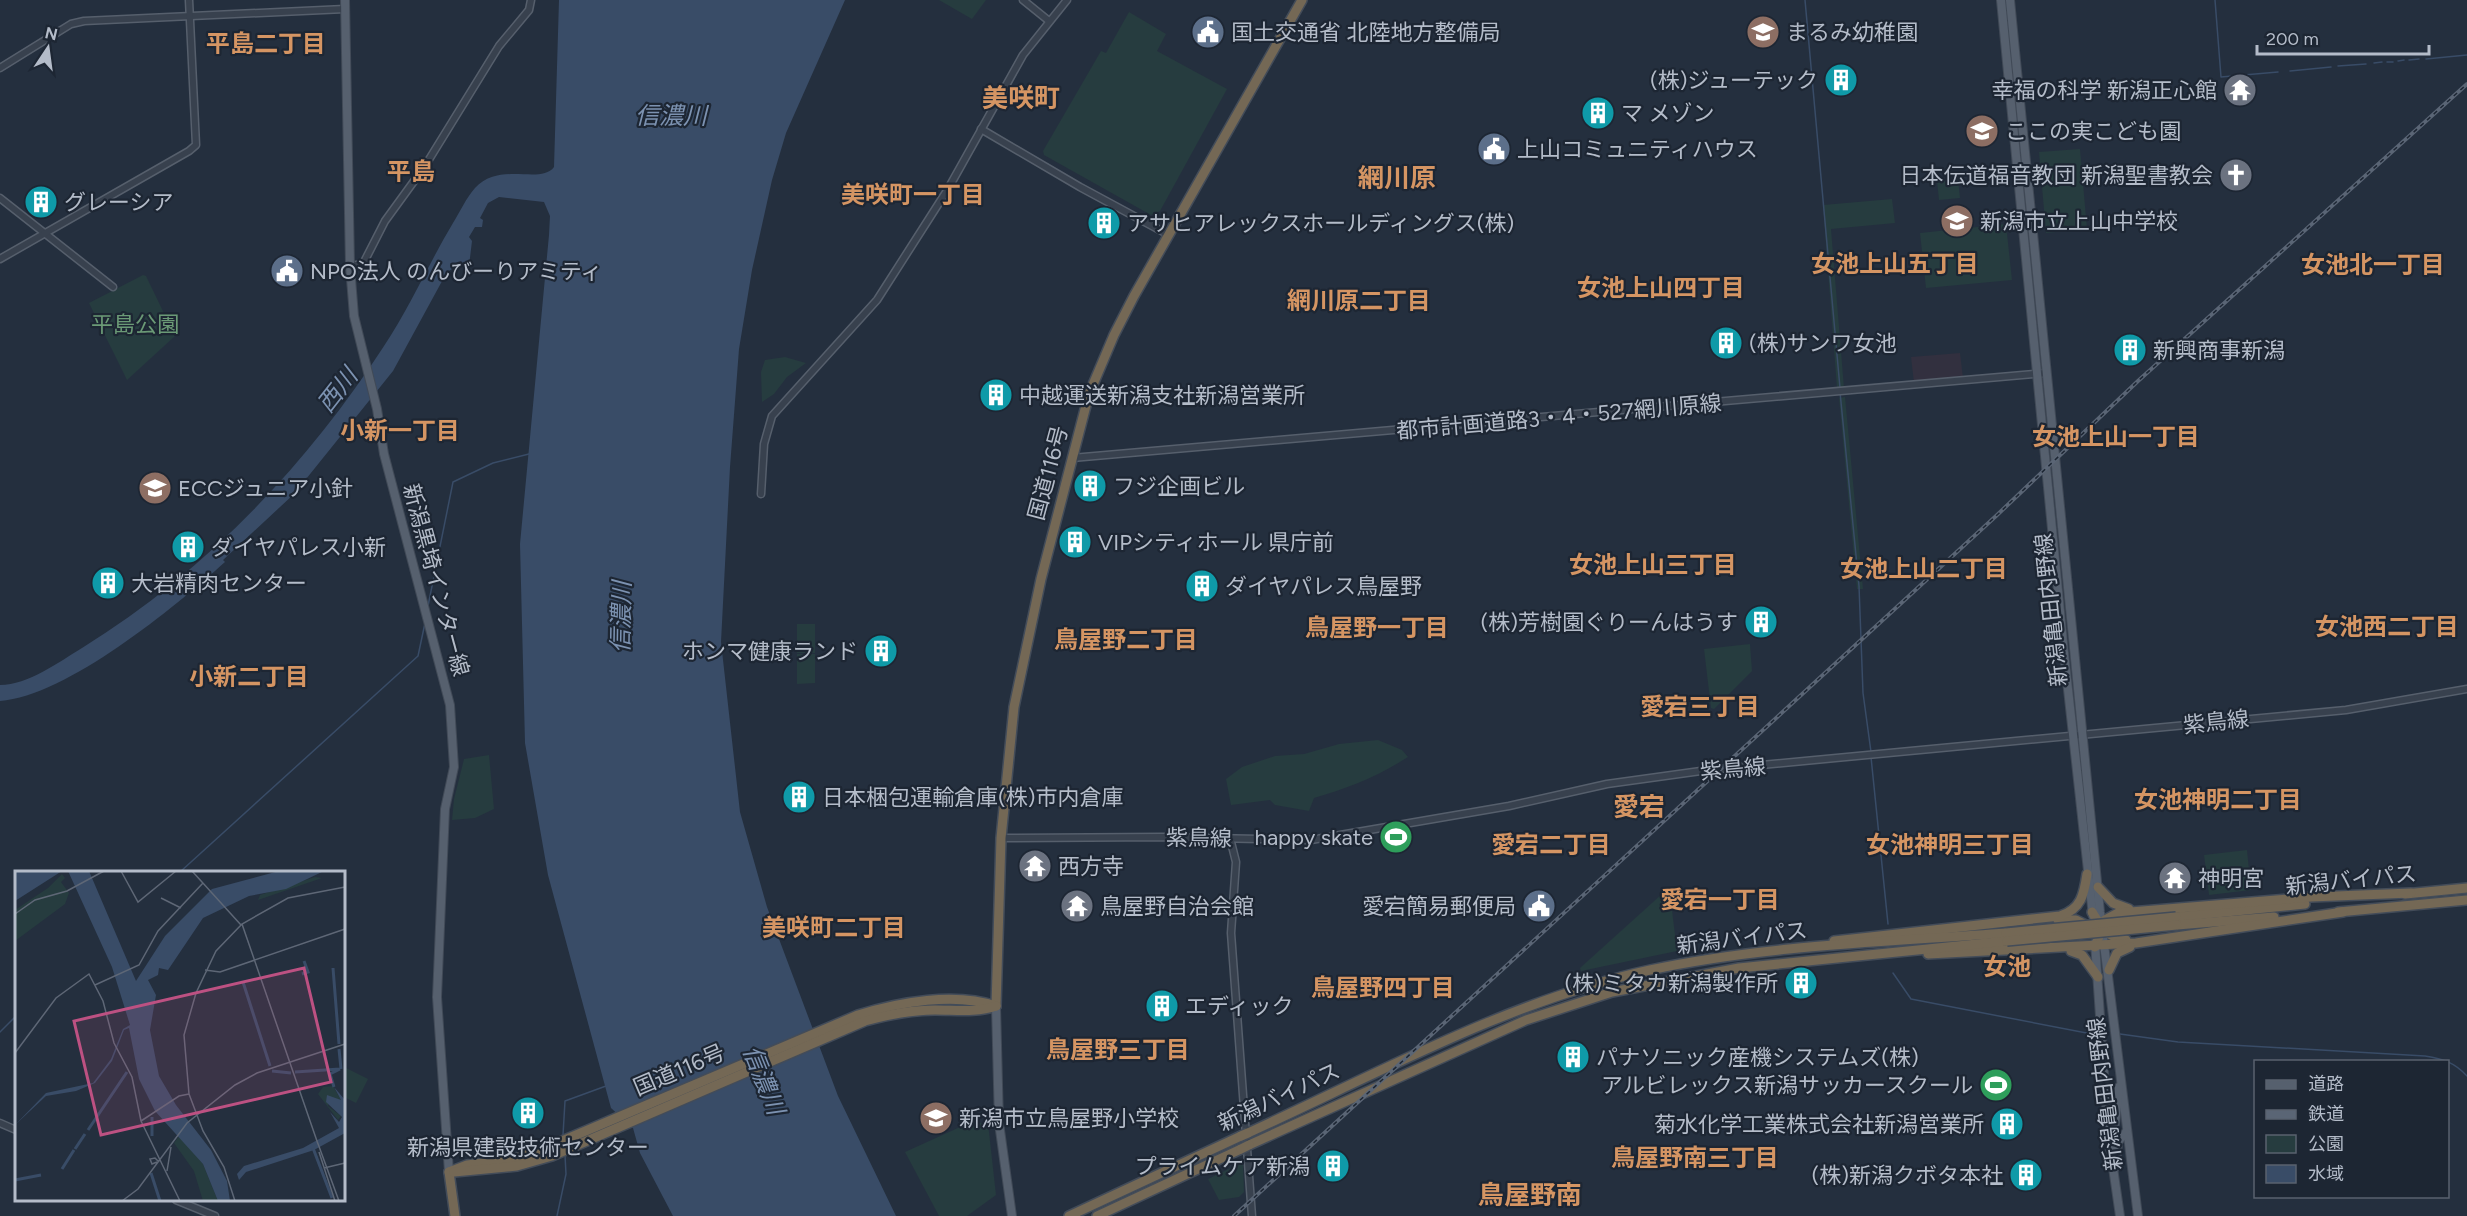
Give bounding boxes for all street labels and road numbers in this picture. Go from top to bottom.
street label: 都市計画道路3・4・527網川原線 [1395,389,1723,445]
street label: 国道116号 [1022,423,1074,523]
street label: 新潟黒埼インター線 [397,481,475,679]
street label: 新潟亀田内野線 [2030,532,2072,688]
street label: 紫鳥線 [2182,705,2250,739]
street label: 紫鳥線 [1699,753,1767,785]
street label: 紫鳥線 [1166,824,1232,852]
street label: 新潟バイパス [2284,860,2418,900]
street label: 新潟バイパス [1675,917,1809,959]
street label: 新潟亀田内野線 [2082,1016,2128,1172]
street label: 国道116号 [629,1039,729,1101]
street label: 新潟バイパス [1214,1057,1344,1137]

